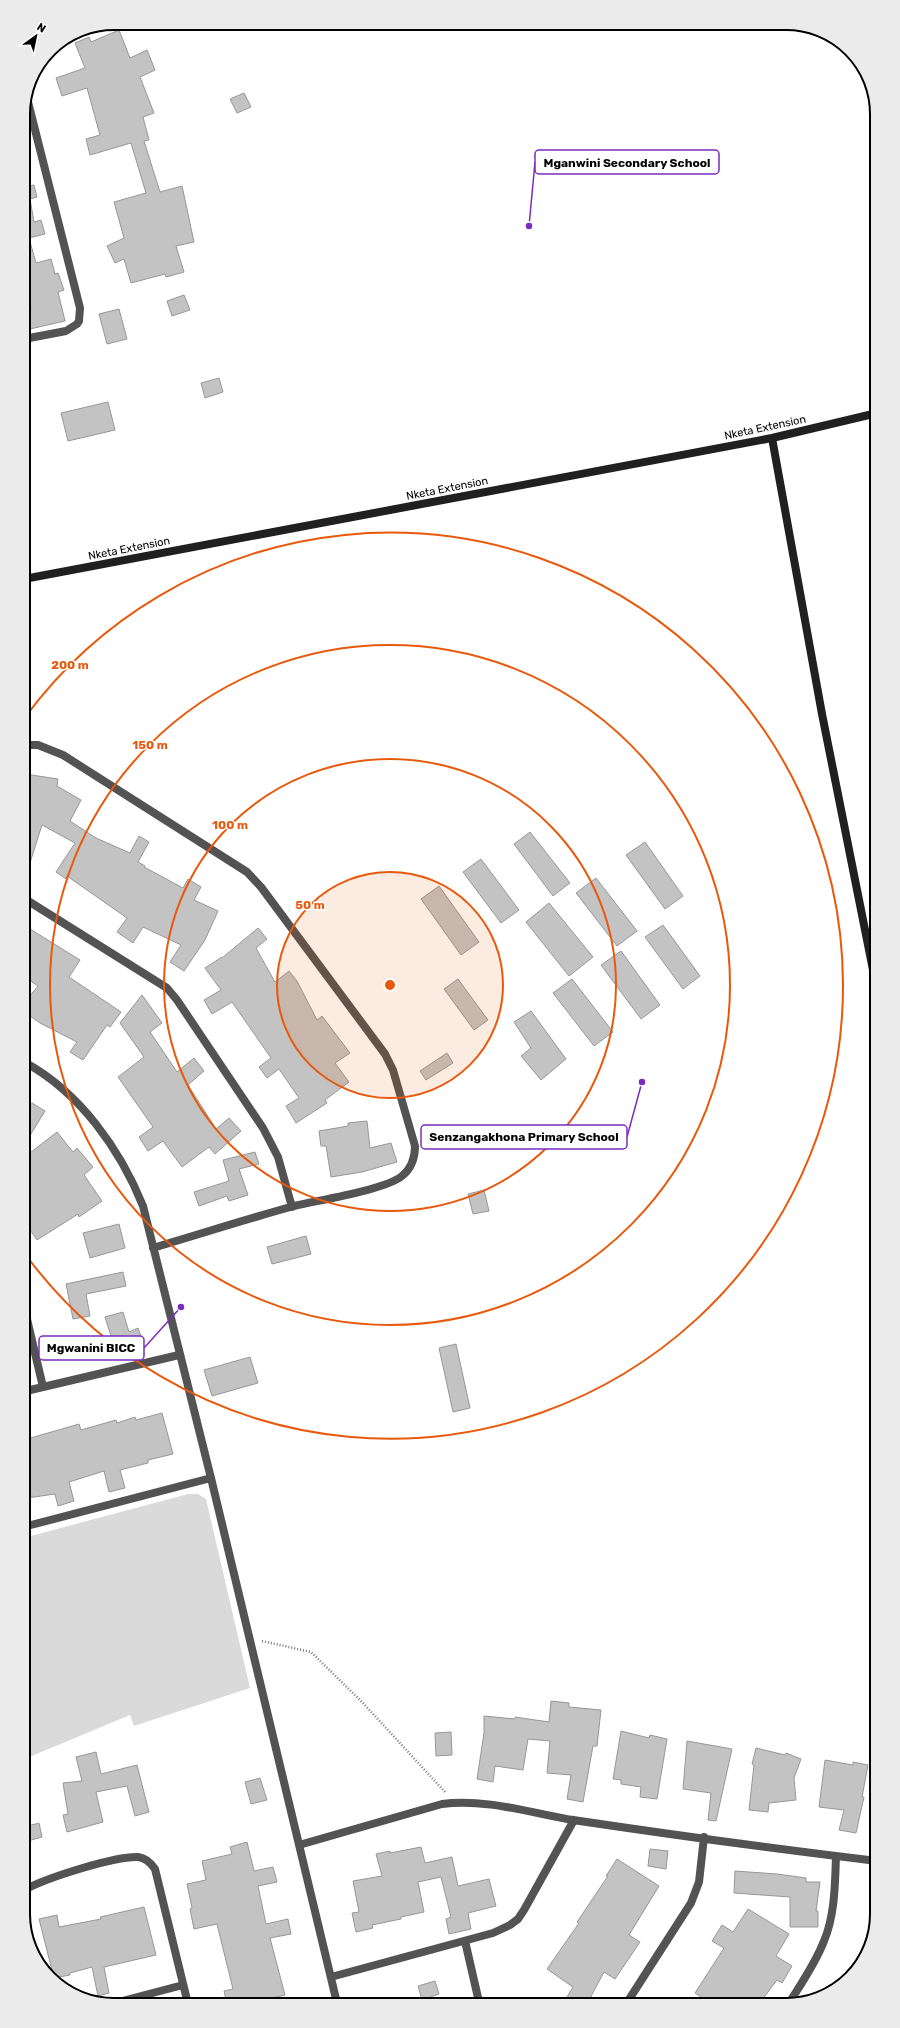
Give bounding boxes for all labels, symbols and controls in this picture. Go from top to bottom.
north arrow [16,16,56,56]
text: N [34,20,48,36]
callout: Mganwini Secondary School [535,150,719,174]
text: Mganwini Secondary School [543,156,711,170]
street label: Nketa Extension [723,412,807,442]
street label: Nketa Extension [405,474,489,503]
street label: Nketa Extension [87,534,171,563]
text: 200 m [51,658,89,672]
text: 150 m [132,738,168,752]
text: 100 m [212,818,248,832]
text: 50 m [295,898,325,912]
centre of rings [383,978,397,992]
callout: Senzangakhona Primary School [421,1125,627,1149]
text: Senzangakhona Primary School [429,1130,619,1144]
callout: Mgwanini BICC [39,1336,144,1360]
text: Mgwanini BICC [47,1341,136,1355]

